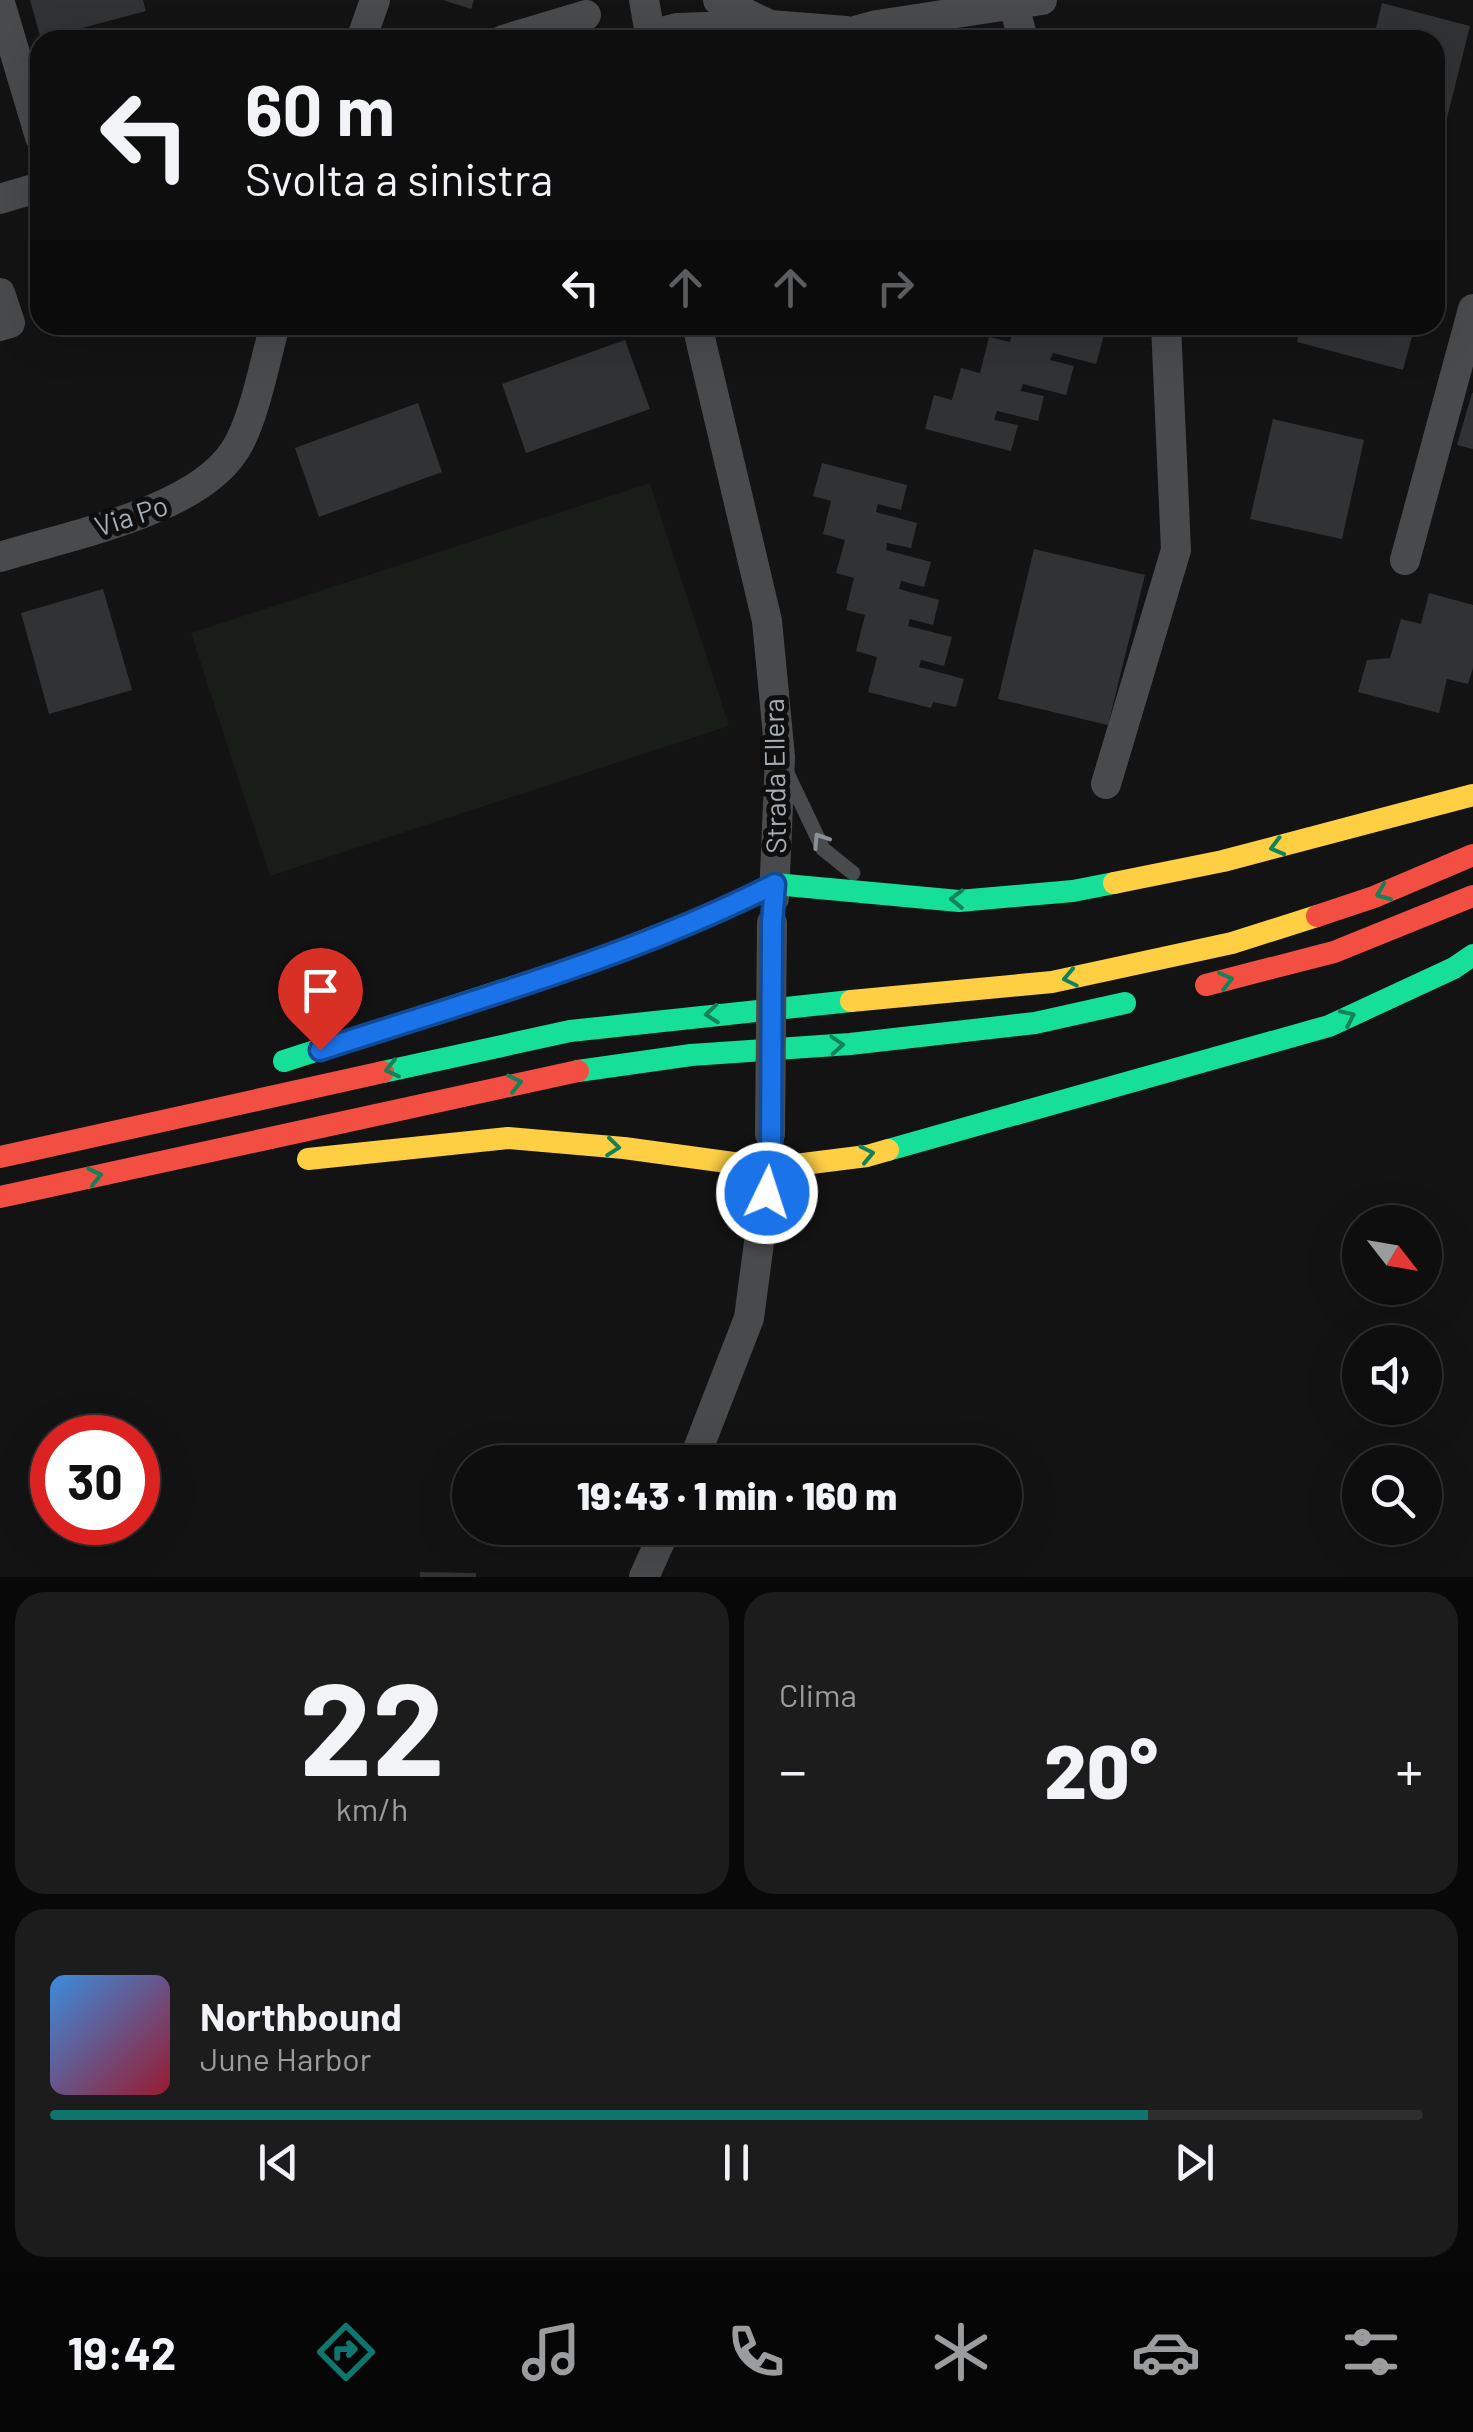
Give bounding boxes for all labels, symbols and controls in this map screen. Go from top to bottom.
text: 60 m [245,66,395,150]
icon: left [80,70,210,200]
text: Svolta a sinistra [245,151,553,205]
icon: left [553,260,608,315]
icon: ahead [658,260,713,315]
icon: ahead [763,260,818,315]
icon: right [868,260,923,315]
street label: Via Po [90,487,172,543]
street label: Strada Ellera [756,698,792,854]
one-way arrow [813,832,832,850]
one-way arrow [1269,835,1286,856]
one-way arrow [1375,881,1393,901]
one-way arrow [949,888,964,910]
pin [278,948,363,1051]
icon: arrive [293,963,348,1018]
one-way arrow [1062,966,1079,987]
one-way arrow [1217,971,1234,992]
one-way arrow [703,1003,719,1025]
one-way arrow [1338,1009,1356,1029]
one-way arrow [830,1034,846,1056]
one-way arrow [384,1057,401,1078]
one-way arrow [506,1074,523,1095]
one-way arrow [605,1136,621,1158]
position arrow [715,1141,819,1245]
one-way arrow [858,1145,875,1166]
one-way arrow [86,1167,103,1188]
north arrow [1342,1205,1442,1305]
map controls [1342,1205,1442,1545]
button: sound [1342,1325,1442,1425]
speed limit sign: 30 [30,1415,160,1545]
button: search [1342,1445,1442,1545]
text: 19:43 · 1 min · 160 m [577,1472,897,1518]
text: 22 [299,1646,445,1802]
text: Clima [779,1675,857,1713]
text: 20° [1044,1724,1158,1814]
text: − [779,1736,807,1802]
text: + [1395,1736,1423,1802]
text: km/h [336,1789,408,1827]
text: Northbound [200,1993,402,2039]
text: June Harbor [200,2039,371,2077]
icon: previous [251,2135,306,2190]
icon: pause [709,2135,764,2190]
icon: next [1167,2135,1222,2190]
icon: directions [311,2317,381,2387]
icon: music [516,2317,586,2387]
icon: phone [721,2317,791,2387]
icon: climate [926,2317,996,2387]
icon: car [1131,2317,1201,2387]
icon: filters [1336,2317,1406,2387]
text: 19:42 [67,2325,176,2379]

